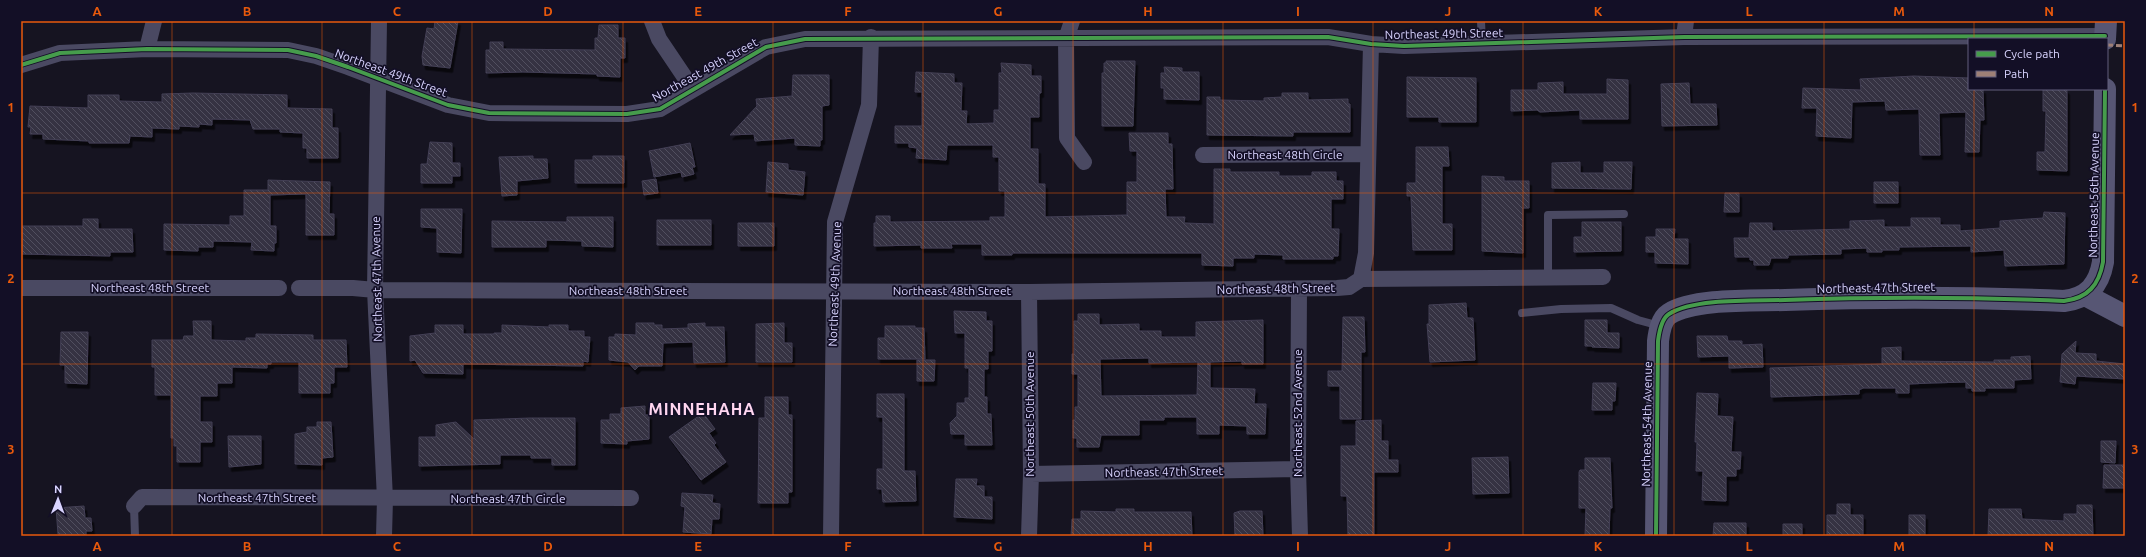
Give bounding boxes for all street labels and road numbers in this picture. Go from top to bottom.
street label: Northeast 49th Street [1385,26,1504,41]
street label: Northeast 49th Street [650,35,760,104]
street label: Northeast 49th Street [333,46,449,99]
street label: Northeast 56th Avenue [2086,132,2101,258]
street label: Northeast 48th Circle [1227,148,1343,161]
street label: Northeast 47th Avenue [369,216,384,342]
street label: Northeast 49th Avenue [826,221,843,347]
street label: Northeast 47th Street [1817,280,1936,295]
street label: Northeast 48th Street [91,281,210,294]
street label: Northeast 48th Street [1217,281,1336,296]
street label: Northeast 48th Street [569,284,688,297]
street label: Northeast 48th Street [893,284,1012,297]
street label: Northeast 52nd Avenue [1291,349,1304,477]
street label: Northeast 50th Avenue [1023,351,1036,477]
street label: Northeast 54th Avenue [1639,361,1654,487]
street label: Northeast 47th Street [1105,464,1224,479]
street label: Northeast 47th Street [198,491,317,504]
street label: Northeast 47th Circle [450,492,566,505]

